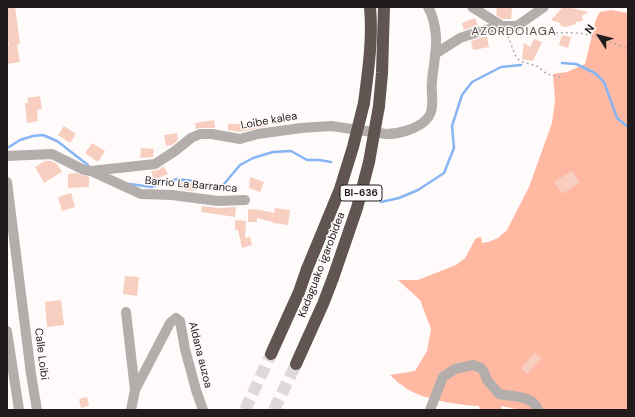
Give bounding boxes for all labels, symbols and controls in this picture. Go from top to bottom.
north arrow [579,16,619,56]
text: N [581,22,597,36]
district label: AZORDOIAGA [471,25,557,39]
street label: Loibe kalea [240,110,298,132]
street label: Barrio La Barranca [144,174,238,196]
road number: BI-636 [340,185,382,201]
street label: Kadaguako igarobidea [296,210,348,320]
street label: Aldana auzoa [185,321,215,389]
street label: Calle Loibi [31,327,51,381]

